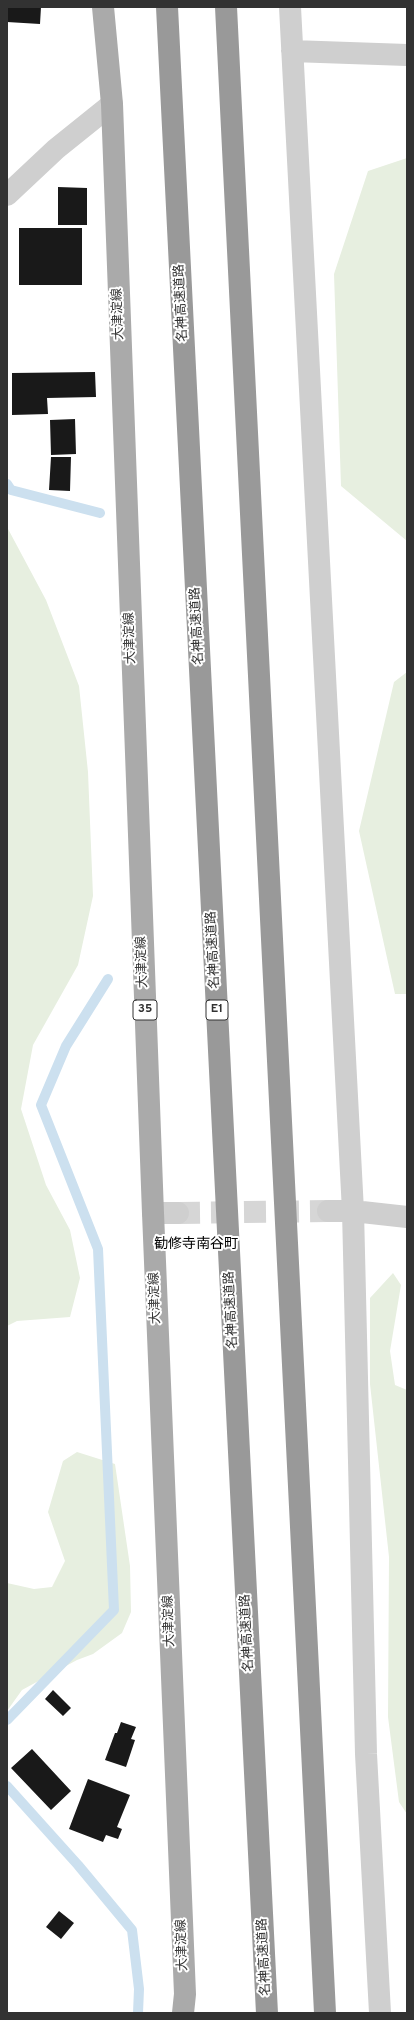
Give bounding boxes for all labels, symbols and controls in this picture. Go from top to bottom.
street label: 名神高速道路 [172,264,192,342]
street label: 大津淀線 [110,288,128,340]
street label: 名神高速道路 [188,587,208,665]
street label: 大津淀線 [122,612,140,664]
street label: 名神高速道路 [204,911,224,989]
street label: 大津淀線 [134,936,152,988]
road number: 35 [133,1000,157,1020]
road number: E1 [206,1000,228,1020]
district label: 勧修寺南谷町 [154,1237,238,1253]
street label: 名神高速道路 [222,1271,242,1349]
street label: 大津淀線 [147,1272,165,1324]
street label: 名神高速道路 [238,1594,258,1672]
street label: 大津淀線 [161,1595,179,1647]
street label: 名神高速道路 [255,1918,275,1996]
street label: 大津淀線 [174,1919,192,1971]

